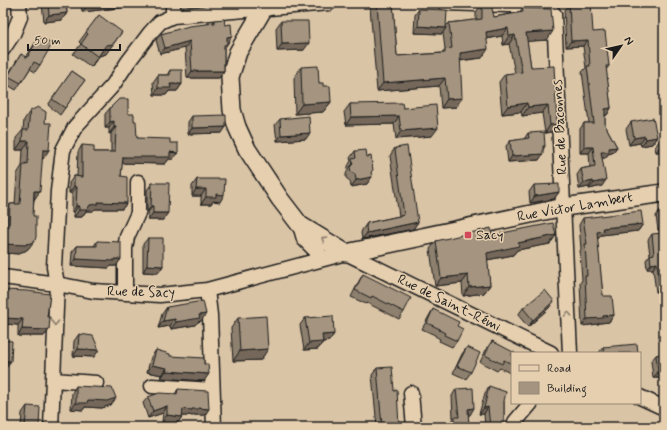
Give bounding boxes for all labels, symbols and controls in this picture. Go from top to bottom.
scale bar [28,26,120,52]
north arrow [601,26,641,66]
text: 50 m [34,33,61,49]
text: N [621,34,636,48]
street label: Rue de Baconnes [548,78,571,175]
street label: Rue Victor Lambert [516,188,634,226]
place label: Sacy [476,226,503,244]
marker: Sacy [463,230,473,240]
one-way arrow [321,236,328,243]
street label: Rue de Saint-Rémi [394,270,504,336]
street label: Rue de Sacy [107,282,175,302]
one-way arrow [564,311,572,317]
one-way arrow [51,320,60,326]
legend [511,352,641,404]
text: Road [547,361,571,377]
text: Building [547,381,587,398]

